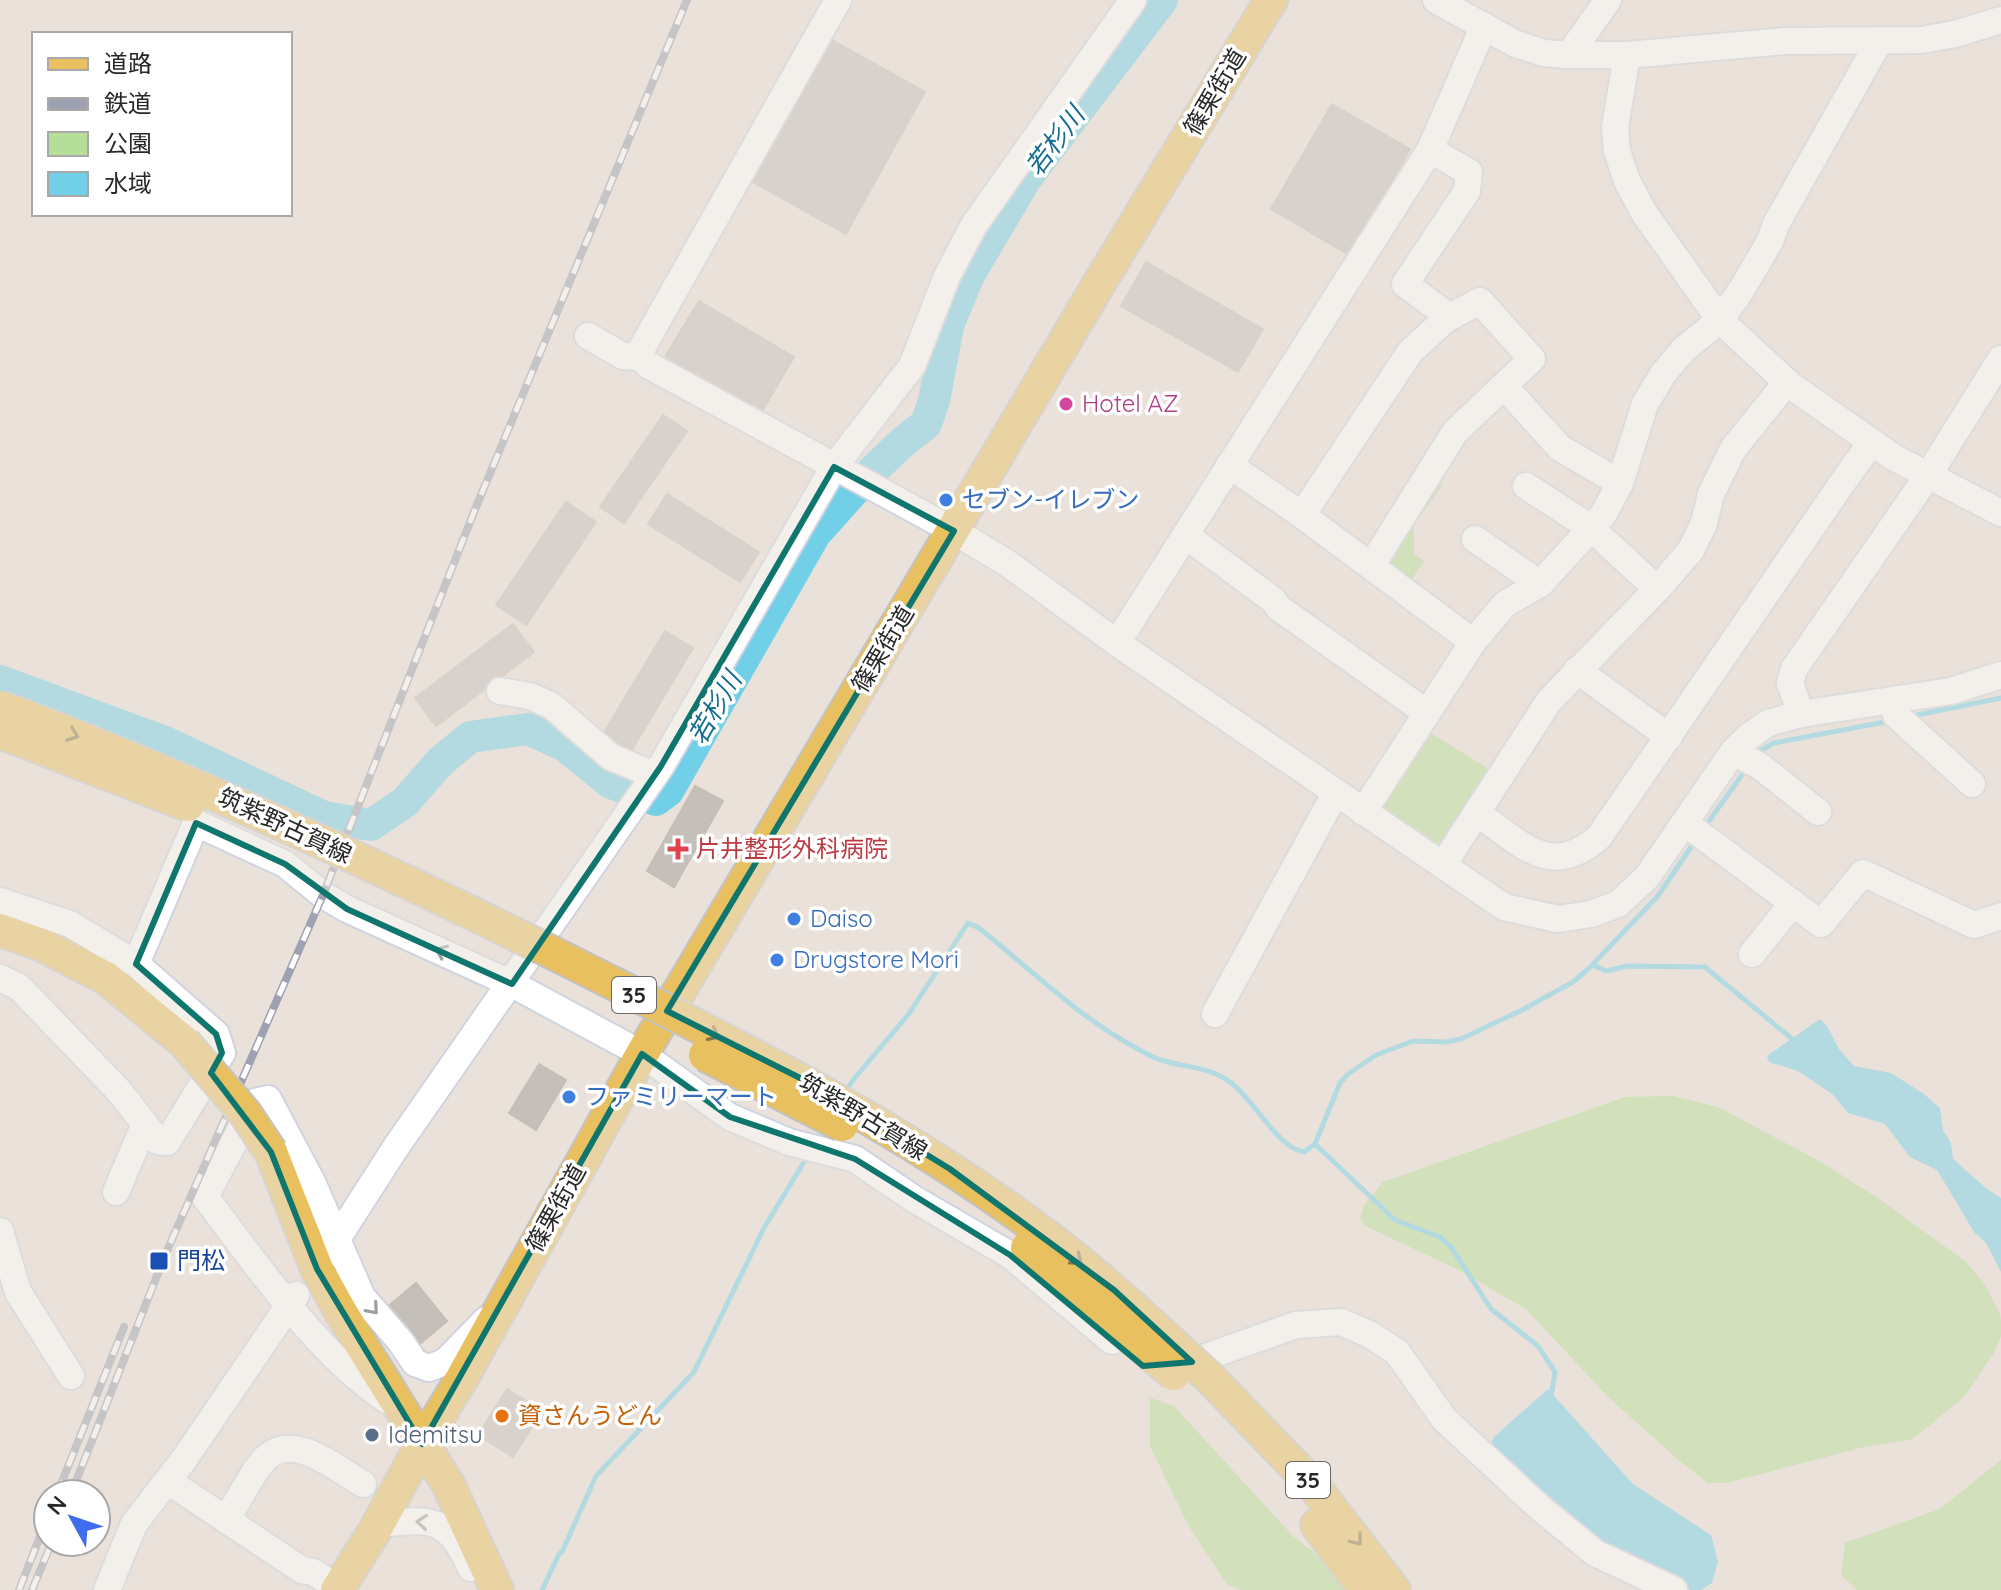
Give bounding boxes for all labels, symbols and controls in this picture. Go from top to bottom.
legend [32,32,292,216]
street label: 篠栗街道 [1177,43,1252,140]
text: 道路 [104,48,152,78]
text: 鉄道 [104,88,152,118]
water label: 若杉川 [1018,97,1093,182]
text: 公園 [104,128,152,158]
text: 水域 [104,168,152,198]
place label: Hotel AZ [1082,388,1178,418]
marker: Hotel AZ [1057,395,1075,413]
place label: セブン-イレブン [962,484,1139,514]
marker: セブン-イレブン [937,491,955,509]
street label: 篠栗街道 [845,600,920,697]
water label: 若杉川 [681,663,750,750]
one-way arrow [65,725,79,741]
street label: 筑紫野古賀線 [214,781,357,869]
place label: 片井整形外科病院 [696,833,888,863]
marker: 片井整形外科病院 [667,838,689,860]
place label: Daiso [810,903,873,933]
marker: Daiso [785,910,803,928]
one-way arrow [435,944,449,960]
place label: Drugstore Mori [793,944,959,974]
marker: Drugstore Mori [768,951,786,969]
road number: 35 [612,977,656,1013]
one-way arrow [705,1025,720,1040]
street label: 筑紫野古賀線 [794,1066,933,1166]
place label: ファミリーマート [585,1081,777,1111]
marker: ファミリーマート [560,1088,578,1106]
street label: 篠栗街道 [519,1158,592,1257]
place label: 門松 [177,1245,225,1275]
marker: 門松 [148,1250,170,1272]
one-way arrow [1068,1250,1082,1265]
one-way arrow [363,1300,378,1315]
place label: 資さんうどん [518,1400,662,1430]
marker: 資さんうどん [493,1407,511,1425]
place label: Idemitsu [388,1419,483,1449]
marker: Idemitsu [363,1426,381,1444]
road number: 35 [1286,1462,1330,1498]
north arrow [32,1478,112,1558]
text: N [41,1490,73,1520]
one-way arrow [415,1514,428,1531]
one-way arrow [1348,1531,1362,1546]

